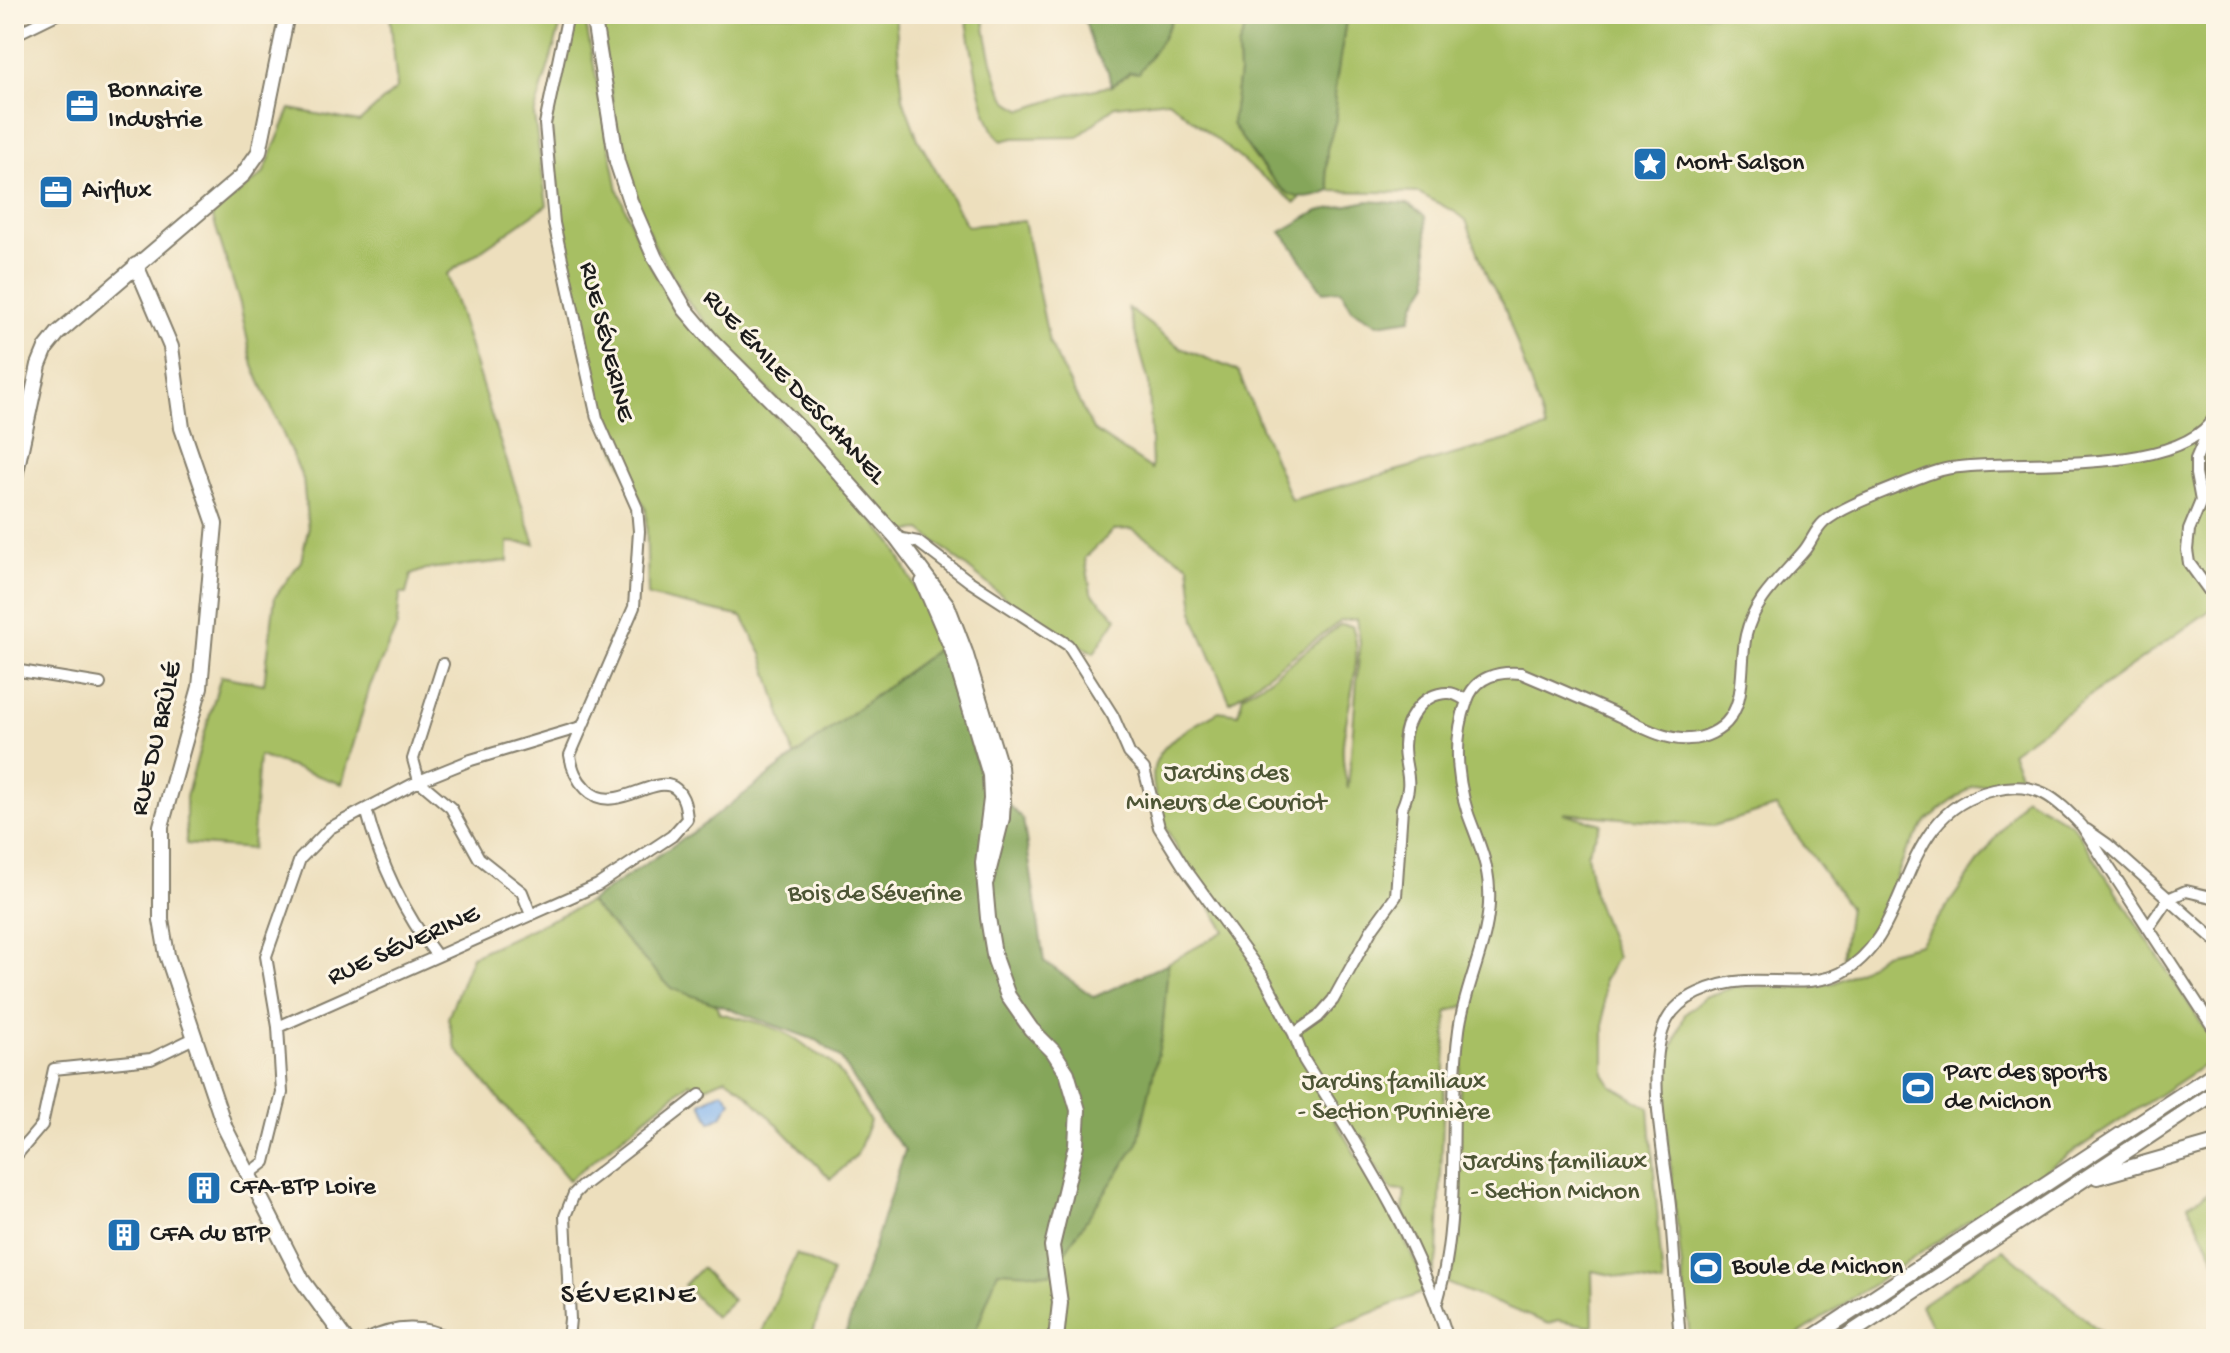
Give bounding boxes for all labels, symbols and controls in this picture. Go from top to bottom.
place label: Bonnaire Industrie [107,76,203,137]
office icon: Bonnaire Industrie [63,87,101,125]
place icon: Mont Salson [1631,145,1669,183]
place label: Mont Salson [1676,149,1805,180]
office icon: Airflux [37,173,75,211]
place label: Airflux [82,177,152,208]
street label: RUE SÉVERINE [570,259,640,426]
street label: RUE ÉMILE DESCHANEL [695,284,892,493]
street label: RUE DU BRÛLÉ [125,658,191,819]
park label: Jardins des Mineurs de Couriot [1126,759,1328,820]
park label: Bois de Séverine [787,880,963,911]
street label: RUE SÉVERINE [323,899,485,994]
place label: Parc des sports de Michon [1943,1058,2108,1119]
park label: Jardins familiaux - Section Purinière [1298,1068,1491,1129]
sports icon: Parc des sports de Michon [1899,1069,1937,1107]
park label: Jardins familiaux - Section Michon [1463,1148,1648,1209]
building icon: CFA-BTP Loire [185,1169,223,1207]
place label: CFA-BTP Loire [230,1173,377,1204]
building icon: CFA du BTP [105,1216,143,1254]
place label: CFA du BTP [150,1220,271,1251]
sports icon: Boule de Michon [1687,1249,1725,1287]
place label: Boule de Michon [1731,1253,1904,1284]
district label: SÉVERINE [561,1280,697,1313]

